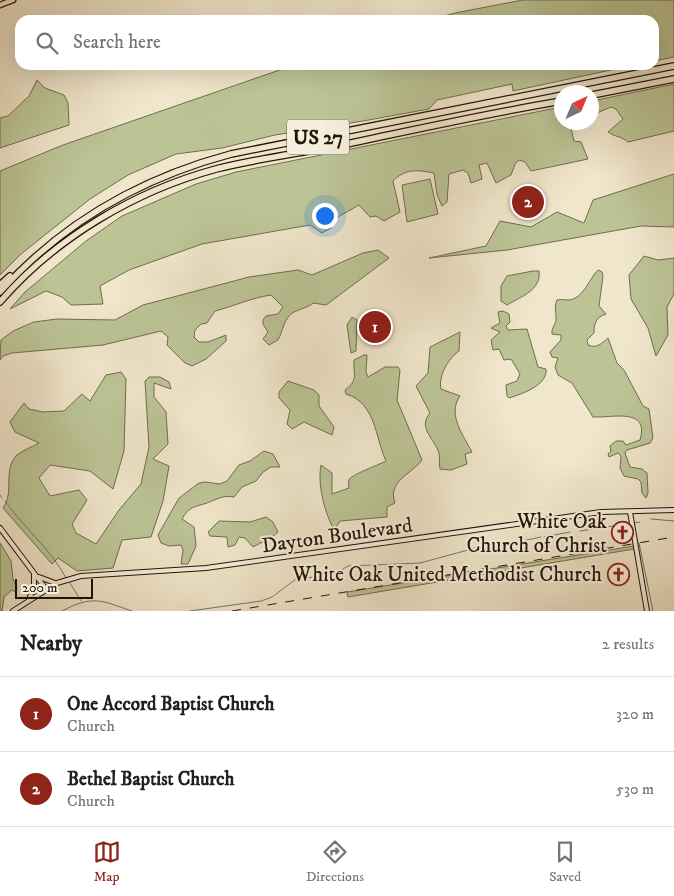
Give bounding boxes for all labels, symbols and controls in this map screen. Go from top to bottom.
search box [15,15,659,70]
icon: search [33,29,61,57]
text: Search here [73,31,161,54]
north arrow [554,85,599,130]
road number: US 27 [287,120,349,154]
pin: 2 [512,183,544,221]
your location [312,203,338,229]
pin: 1 [359,308,391,346]
place label: White Oak Church of Christ [466,509,608,559]
street label: Dayton Boulevard [260,512,415,559]
church icon: White Oak Church of Christ [611,521,635,545]
place label: White Oak United Methodist Church [291,562,602,588]
church icon: White Oak United Methodist Church [606,562,630,586]
scale bar [15,576,92,599]
text: 200 m [22,579,57,597]
text: Nearby [20,631,82,657]
text: 2 results [602,634,654,654]
text: One Accord Baptist Church [67,693,274,716]
text: 1 [33,704,39,724]
text: 320 m [616,704,654,724]
text: Church [67,716,115,736]
text: Bethel Baptist Church [67,768,234,791]
text: 2 [32,779,40,799]
text: 530 m [616,779,654,799]
text: Church [67,791,115,811]
tab: Map [93,838,121,886]
tab: Directions [306,838,364,886]
tab: Saved [549,838,581,886]

